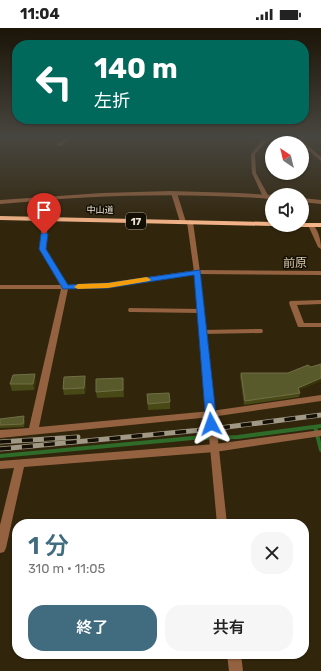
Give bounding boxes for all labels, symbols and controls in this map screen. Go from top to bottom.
text: 11:04 [20,5,60,23]
text: 140 m [94,52,178,85]
icon: left [28,56,80,108]
text: 左折 [94,90,130,112]
north arrow [265,136,309,180]
map controls [265,136,309,232]
button: sound [265,188,309,232]
pin [27,193,61,234]
icon: arrive [33,199,55,221]
street label: 中山道 [86,205,114,215]
road number: 17 [126,213,146,229]
district label: 前原 [283,256,307,270]
position arrow [190,403,232,445]
text: 1 分 [28,532,69,560]
button: close [251,532,293,574]
text: 310 m · 11:05 [28,561,105,576]
button: 終了 [28,605,157,651]
button: 共有 [165,605,293,651]

